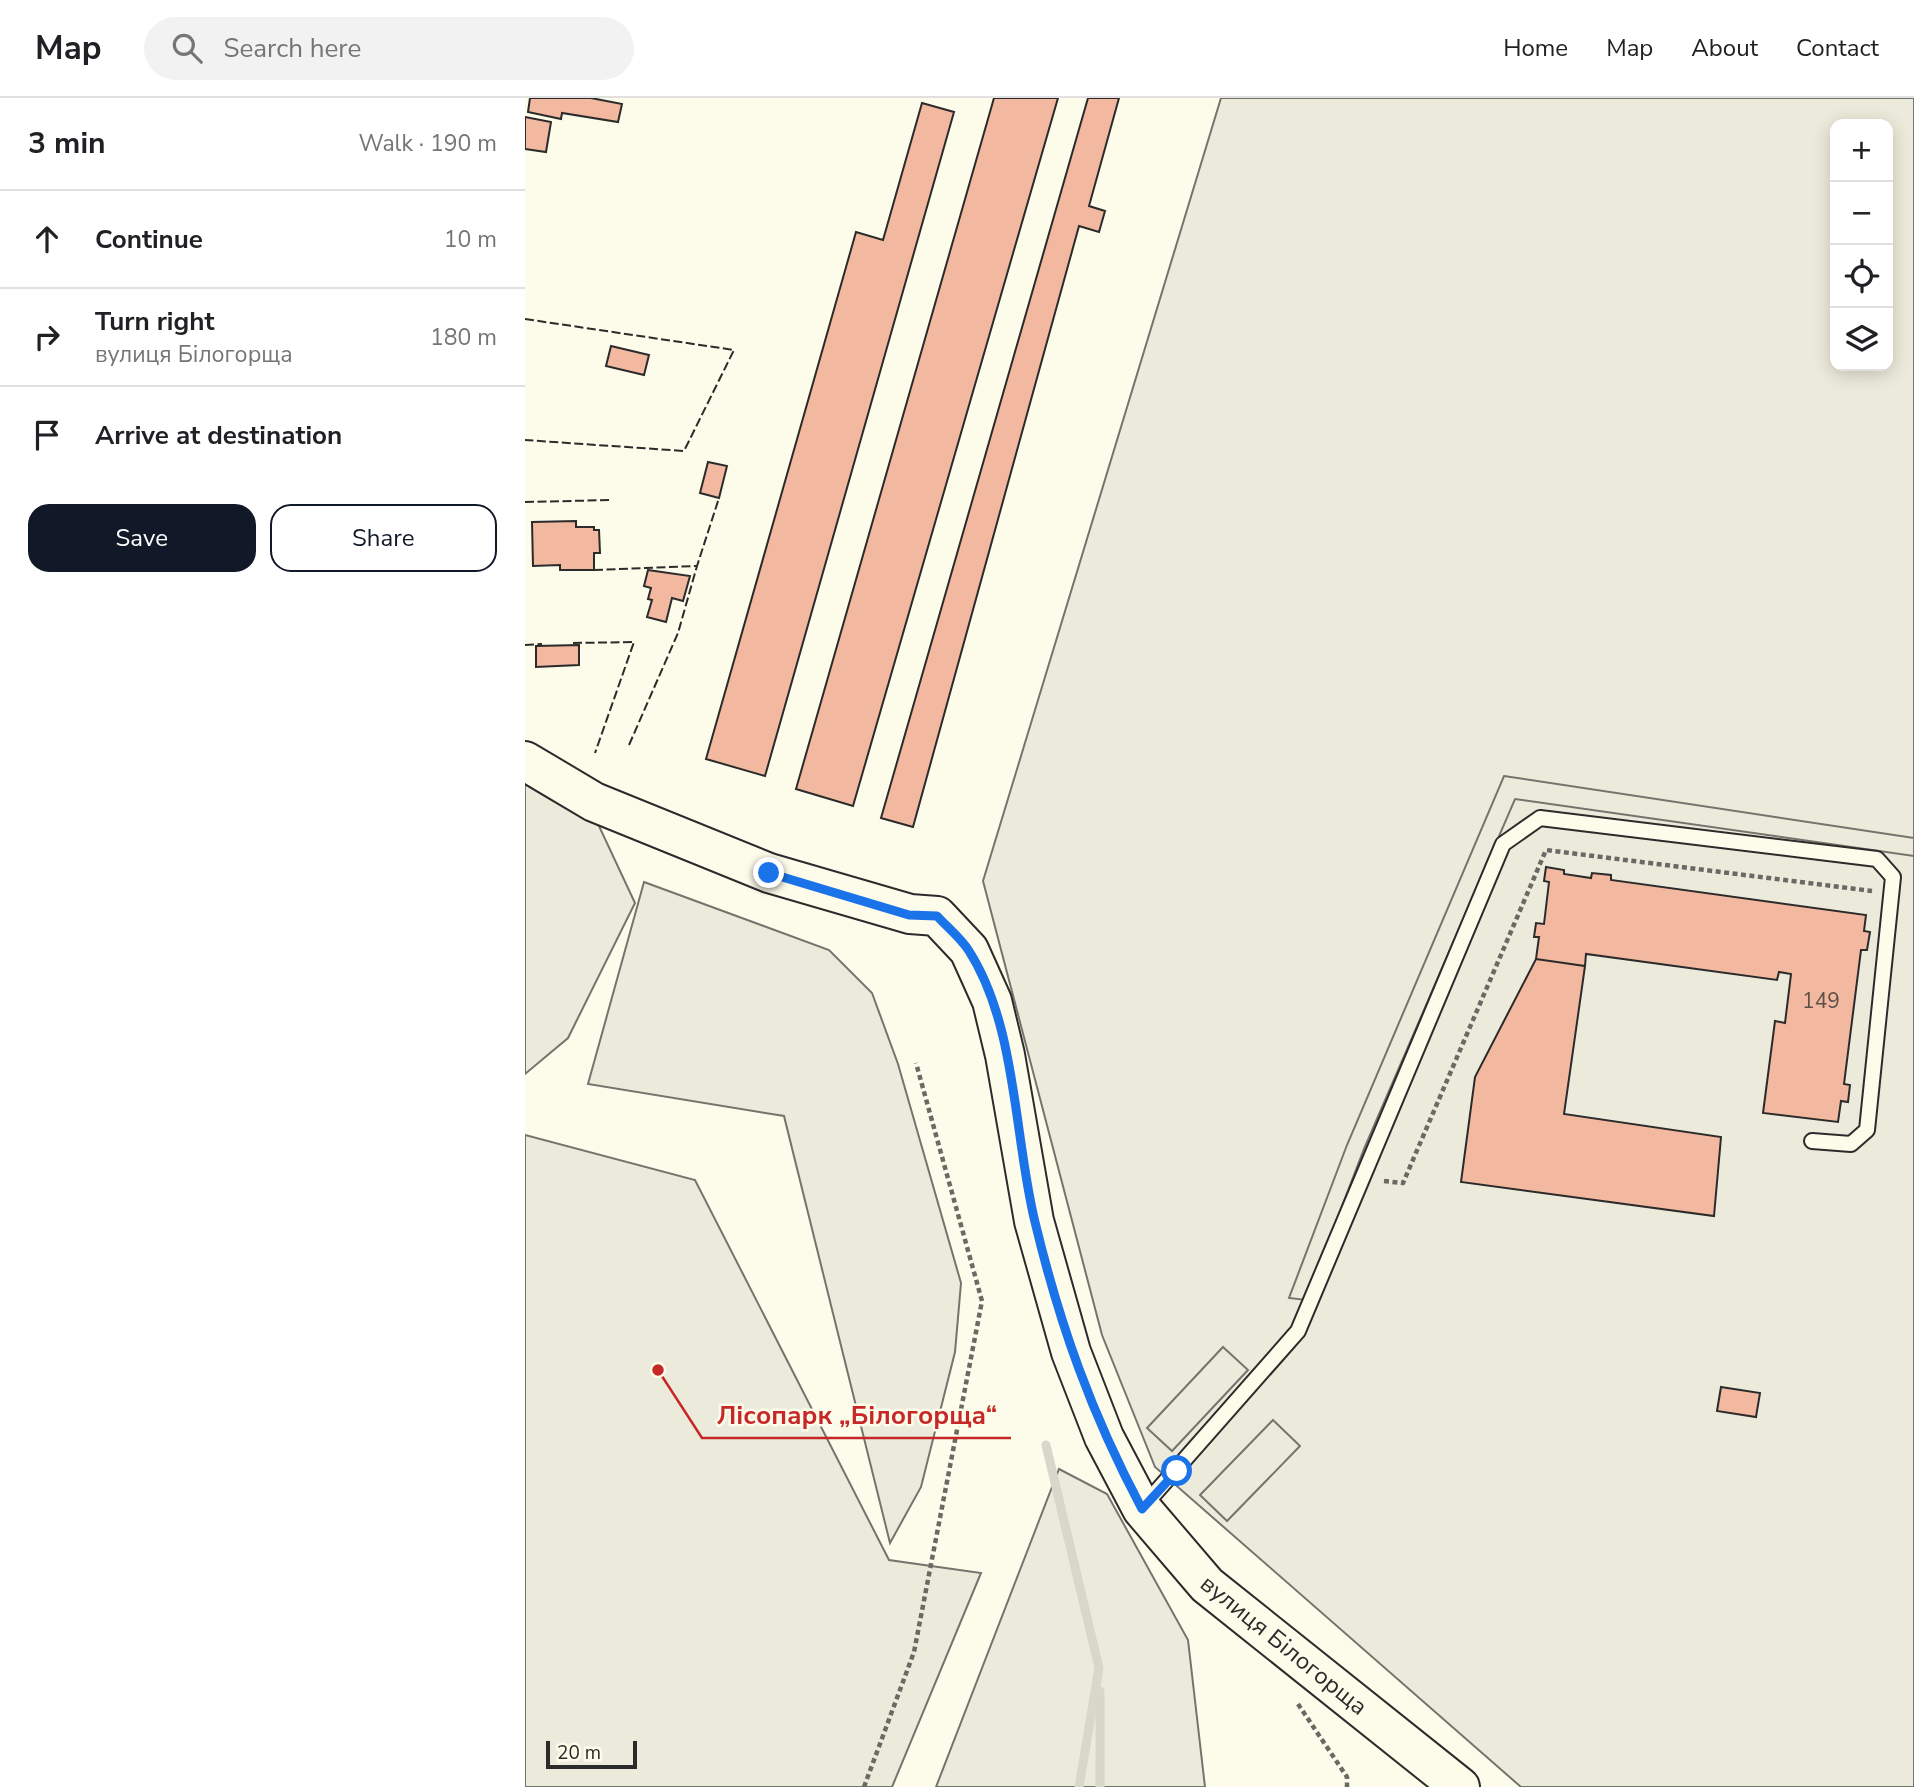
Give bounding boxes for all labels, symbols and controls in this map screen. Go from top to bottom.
search box [144,17,634,80]
text: Map [35,26,102,71]
icon: search [168,29,206,67]
text: Search here [224,31,361,66]
text: Home [1503,32,1568,64]
text: Map [1606,32,1653,64]
text: About [1691,32,1758,64]
text: Contact [1796,32,1879,64]
map controls [1830,119,1893,371]
button: + [1830,119,1893,182]
text: 3 min [28,123,106,164]
text: Walk · 190 m [358,128,497,159]
button: − [1830,182,1893,245]
icon: ahead [28,220,66,258]
text: Continue [95,222,203,257]
text: 10 m [444,224,497,255]
button: locate [1830,245,1893,308]
text: Turn right [95,304,214,339]
button: layers [1830,308,1893,371]
icon: right [28,318,66,356]
text: 180 m [430,322,497,353]
text: вулиця Білогорща [95,339,293,370]
icon: arrive [28,416,66,454]
text: Arrive at destination [95,418,342,453]
button: Save [28,504,256,572]
button: Share [270,504,497,572]
route end [753,857,784,888]
house number: 149 [1802,987,1840,1015]
callout: Лісопарк „Білогорща“ [702,1391,1011,1438]
text: Лісопарк „Білогорща“ [717,1398,997,1433]
route start [1161,1455,1192,1486]
street label: вулиця Білогорща [1194,1568,1374,1722]
scale bar [546,1738,637,1770]
text: 20 m [557,1740,601,1766]

